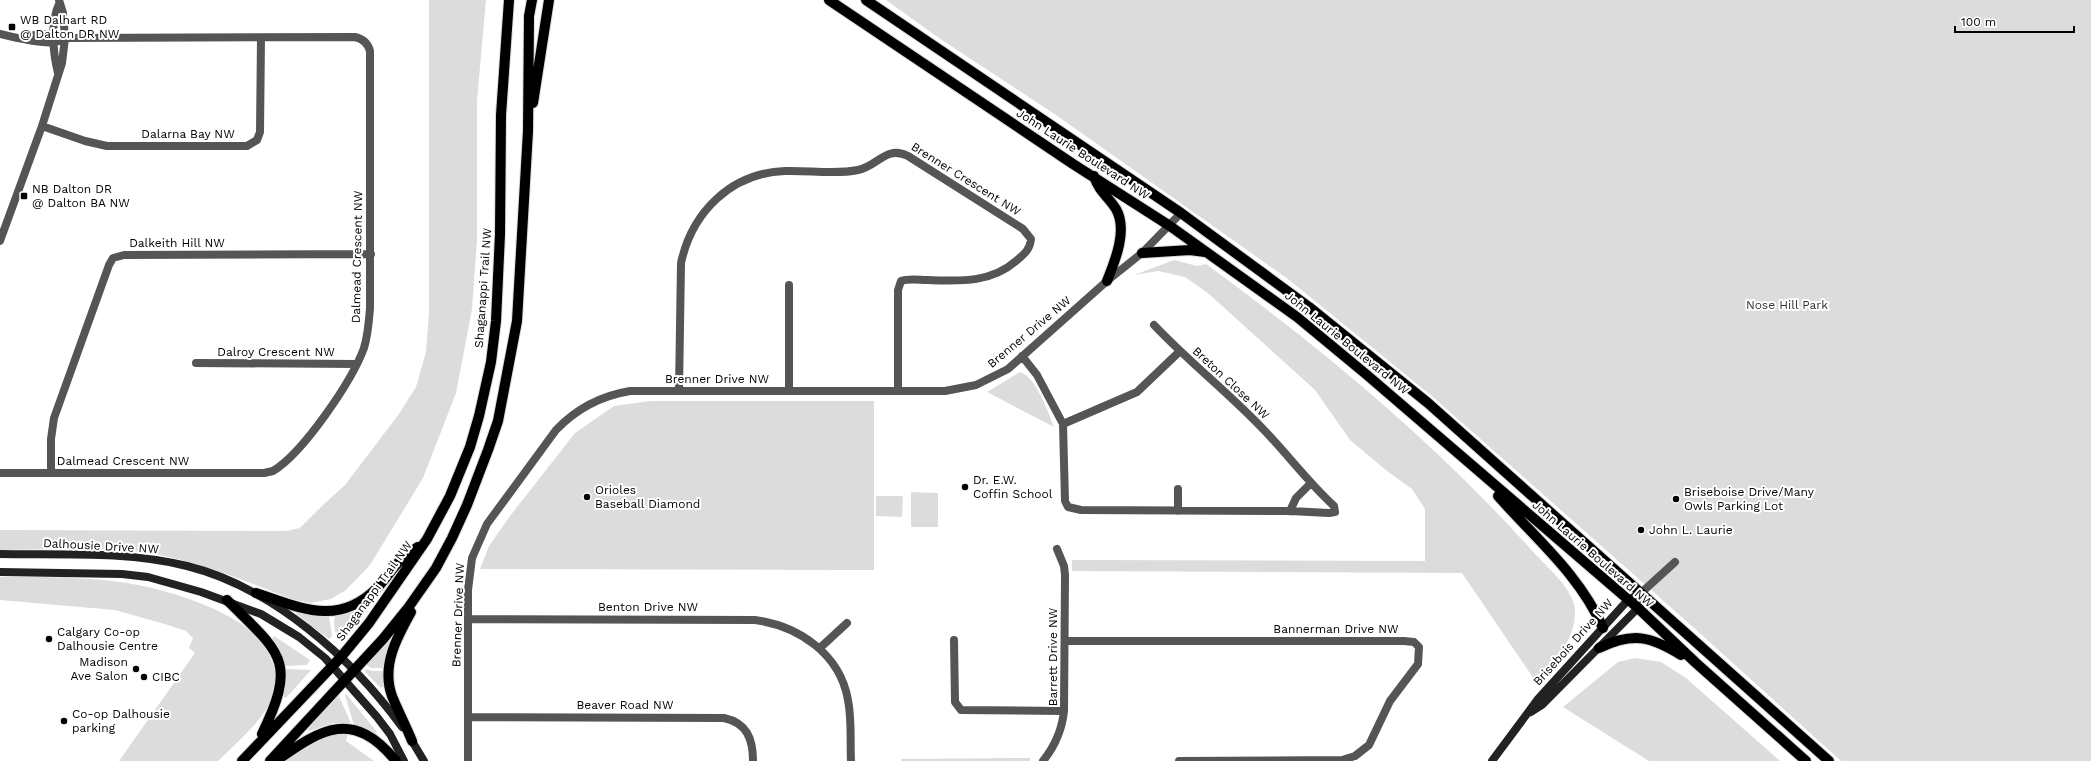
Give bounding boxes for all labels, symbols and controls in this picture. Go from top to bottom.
scale bar [1955,8,2074,34]
place label: WB Dalhart RD @ Dalton DR NW [20,13,120,41]
text: 100 m [1961,15,1996,29]
marker: WB Dalhart RD @ Dalton DR NW [7,22,17,32]
street label: John Laurie Boulevard NW [1014,106,1153,203]
street label: Dalarna Bay NW [141,127,235,141]
street label: Brenner Crescent NW [909,140,1024,219]
place label: NB Dalton DR @ Dalton BA NW [32,182,130,210]
street label: Dalmead Crescent NW [349,190,365,323]
marker: NB Dalton DR @ Dalton BA NW [19,191,29,201]
street label: Shaganappi Trail NW [472,227,494,348]
street label: Dalkeith Hill NW [129,236,225,250]
street label: John Laurie Boulevard NW [1282,289,1412,398]
street label: Brenner Drive NW [985,293,1074,371]
park label: Nose Hill Park [1746,298,1828,312]
street label: Breton Close NW [1190,344,1273,422]
street label: Dalroy Crescent NW [217,345,335,359]
street label: Brenner Drive NW [665,372,770,386]
street label: Dalmead Crescent NW [57,454,190,468]
place label: Dr. E.W. Coffin School [973,473,1053,501]
marker: Dr. E.W. Coffin School [960,482,970,492]
place label: Orioles Baseball Diamond [595,483,700,511]
place label: Briseboise Drive/Many Owls Parking Lot [1684,485,1815,513]
marker: Orioles Baseball Diamond [582,492,592,502]
marker: Briseboise Drive/Many Owls Parking Lot [1671,494,1681,504]
street label: John Laurie Boulevard NW [1530,498,1657,611]
place label: John L. Laurie [1649,523,1733,537]
marker: John L. Laurie [1636,525,1646,535]
street label: Dalhousie Drive NW [43,536,160,556]
street label: Shaganappi Trail NW [333,538,415,644]
street label: Brenner Drive NW [449,562,467,667]
street label: Brisebois Drive NW [1530,595,1616,688]
street label: Benton Drive NW [598,600,699,614]
street label: Barrett Drive NW [1046,607,1060,706]
street label: Bannerman Drive NW [1273,622,1399,636]
place label: Calgary Co-op Dalhousie Centre [57,625,158,653]
marker: Calgary Co-op Dalhousie Centre [44,634,54,644]
place label: Madison Ave Salon [71,655,128,683]
marker: Madison Ave Salon [131,664,141,674]
place label: CIBC [152,670,180,684]
marker: CIBC [139,672,149,682]
street label: Beaver Road NW [577,698,674,712]
place label: Co-op Dalhousie parking [72,707,170,735]
marker: Co-op Dalhousie parking [59,716,69,726]

